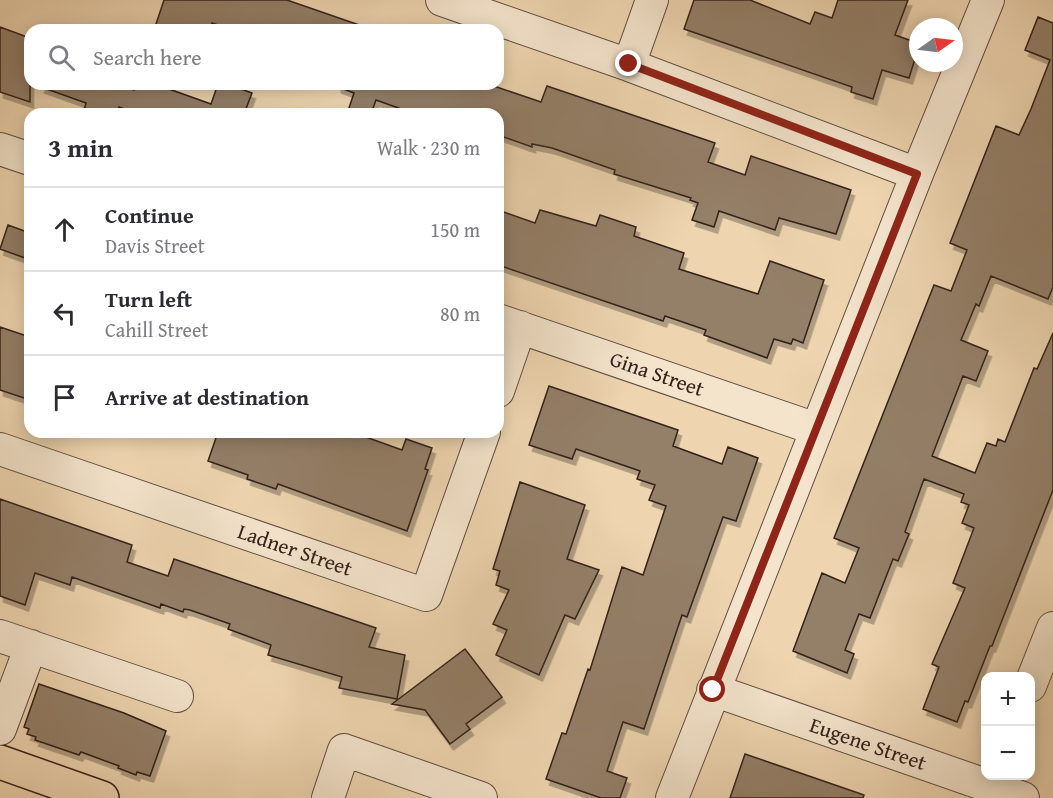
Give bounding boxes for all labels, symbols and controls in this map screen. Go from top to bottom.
north arrow [909,18,963,72]
search box [24,24,504,90]
icon: search [45,41,78,74]
text: Search here [93,41,202,73]
route end [615,50,641,76]
text: 3 min [48,128,113,167]
text: Walk · 230 m [377,133,480,162]
text: Continue [105,199,194,231]
icon: ahead [48,213,81,246]
text: 150 m [430,215,480,244]
text: Davis Street [105,231,205,260]
text: Turn left [105,283,192,315]
icon: left [48,297,81,330]
text: 80 m [440,299,480,328]
text: Cahill Street [105,315,208,344]
street label: Gina Street [606,343,709,404]
icon: arrive [48,381,81,414]
text: Arrive at destination [105,381,309,413]
street label: Ladner Street [234,515,357,584]
map controls [981,672,1035,780]
button: + [981,672,1035,726]
route start [699,676,725,702]
street label: Eugene Street [806,709,931,778]
button: − [981,726,1035,780]

